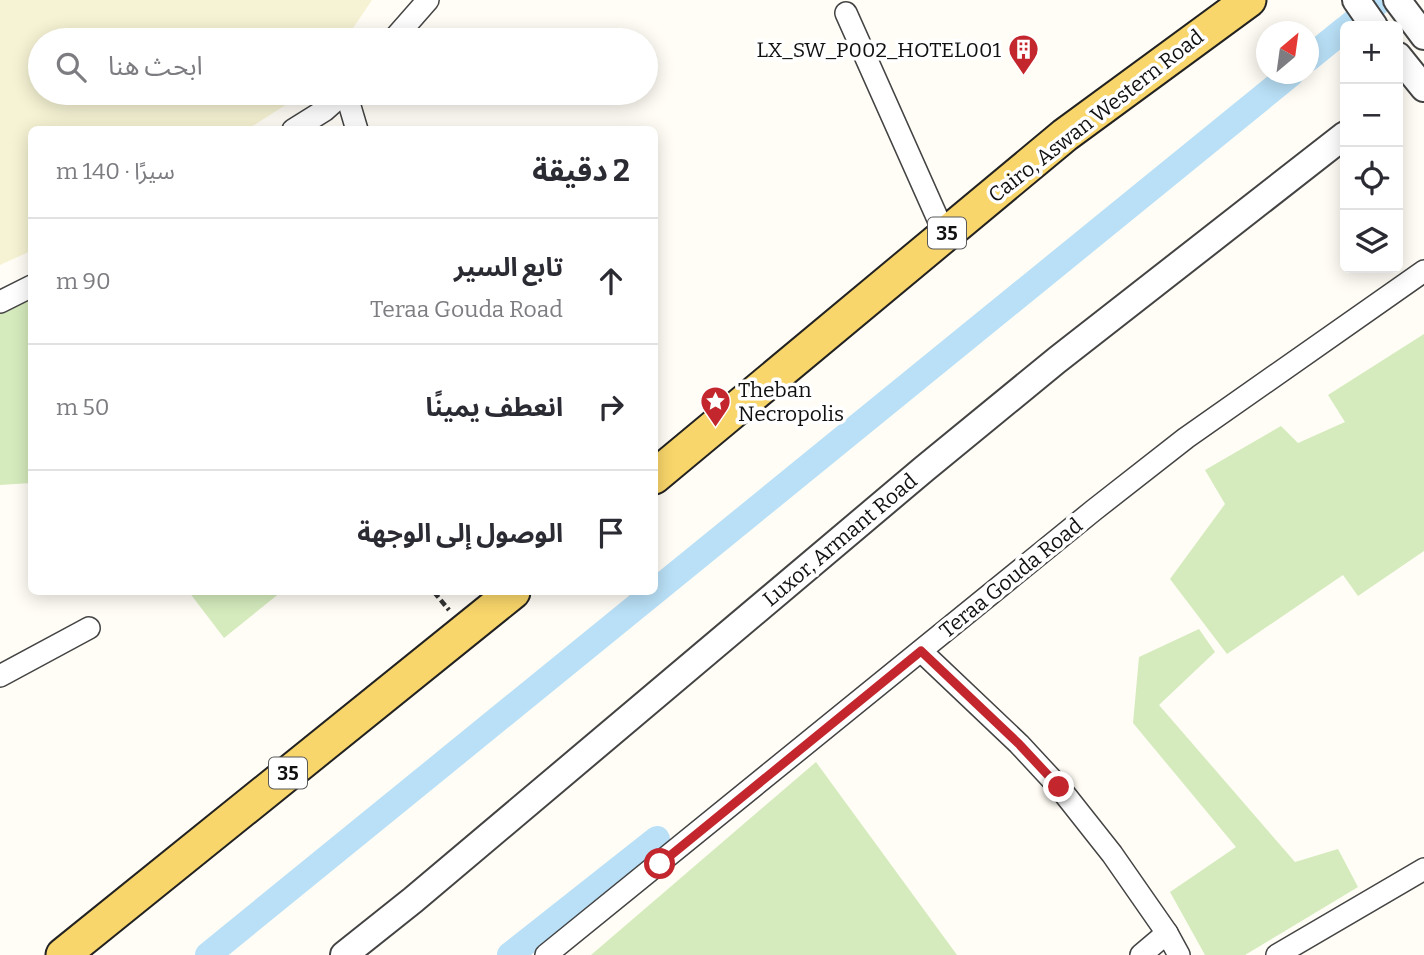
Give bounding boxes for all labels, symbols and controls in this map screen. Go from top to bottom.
north arrow [1256,21,1319,84]
map controls [1340,21,1403,273]
button: + [1340,21,1403,84]
street label: Cairo, Aswan Western Road [983,24,1209,208]
search box [28,28,658,105]
building icon: LX_SW_P002_HOTEL001 [1007,33,1041,77]
place label: LX_SW_P002_HOTEL001 [757,37,1001,63]
icon: search [52,48,90,86]
text: ابحث هنا [108,51,203,82]
button: − [1340,84,1403,147]
button: locate [1340,147,1403,210]
text: 2 دقيقة [532,153,630,189]
text: سيرًا · 140 m [56,157,175,185]
button: layers [1340,210,1403,273]
road number: 35 [928,218,966,248]
text: تابع السير [454,252,563,283]
icon: ahead [592,262,630,300]
text: 90 m [56,267,111,295]
text: Teraa Gouda Road [370,295,563,323]
place label: Theban Necropolis [738,377,844,427]
place icon: Theban Necropolis [698,385,732,429]
icon: right [592,388,630,426]
text: انعطف يمينًا [425,392,563,423]
text: 50 m [56,393,110,421]
street label: Luxor, Armant Road [758,468,922,612]
street label: Teraa Gouda Road [934,512,1088,644]
icon: arrive [592,514,630,552]
text: الوصول إلى الوجهة [357,518,563,549]
road number: 35 [269,758,307,788]
route end [1043,771,1074,802]
route start [644,848,675,879]

